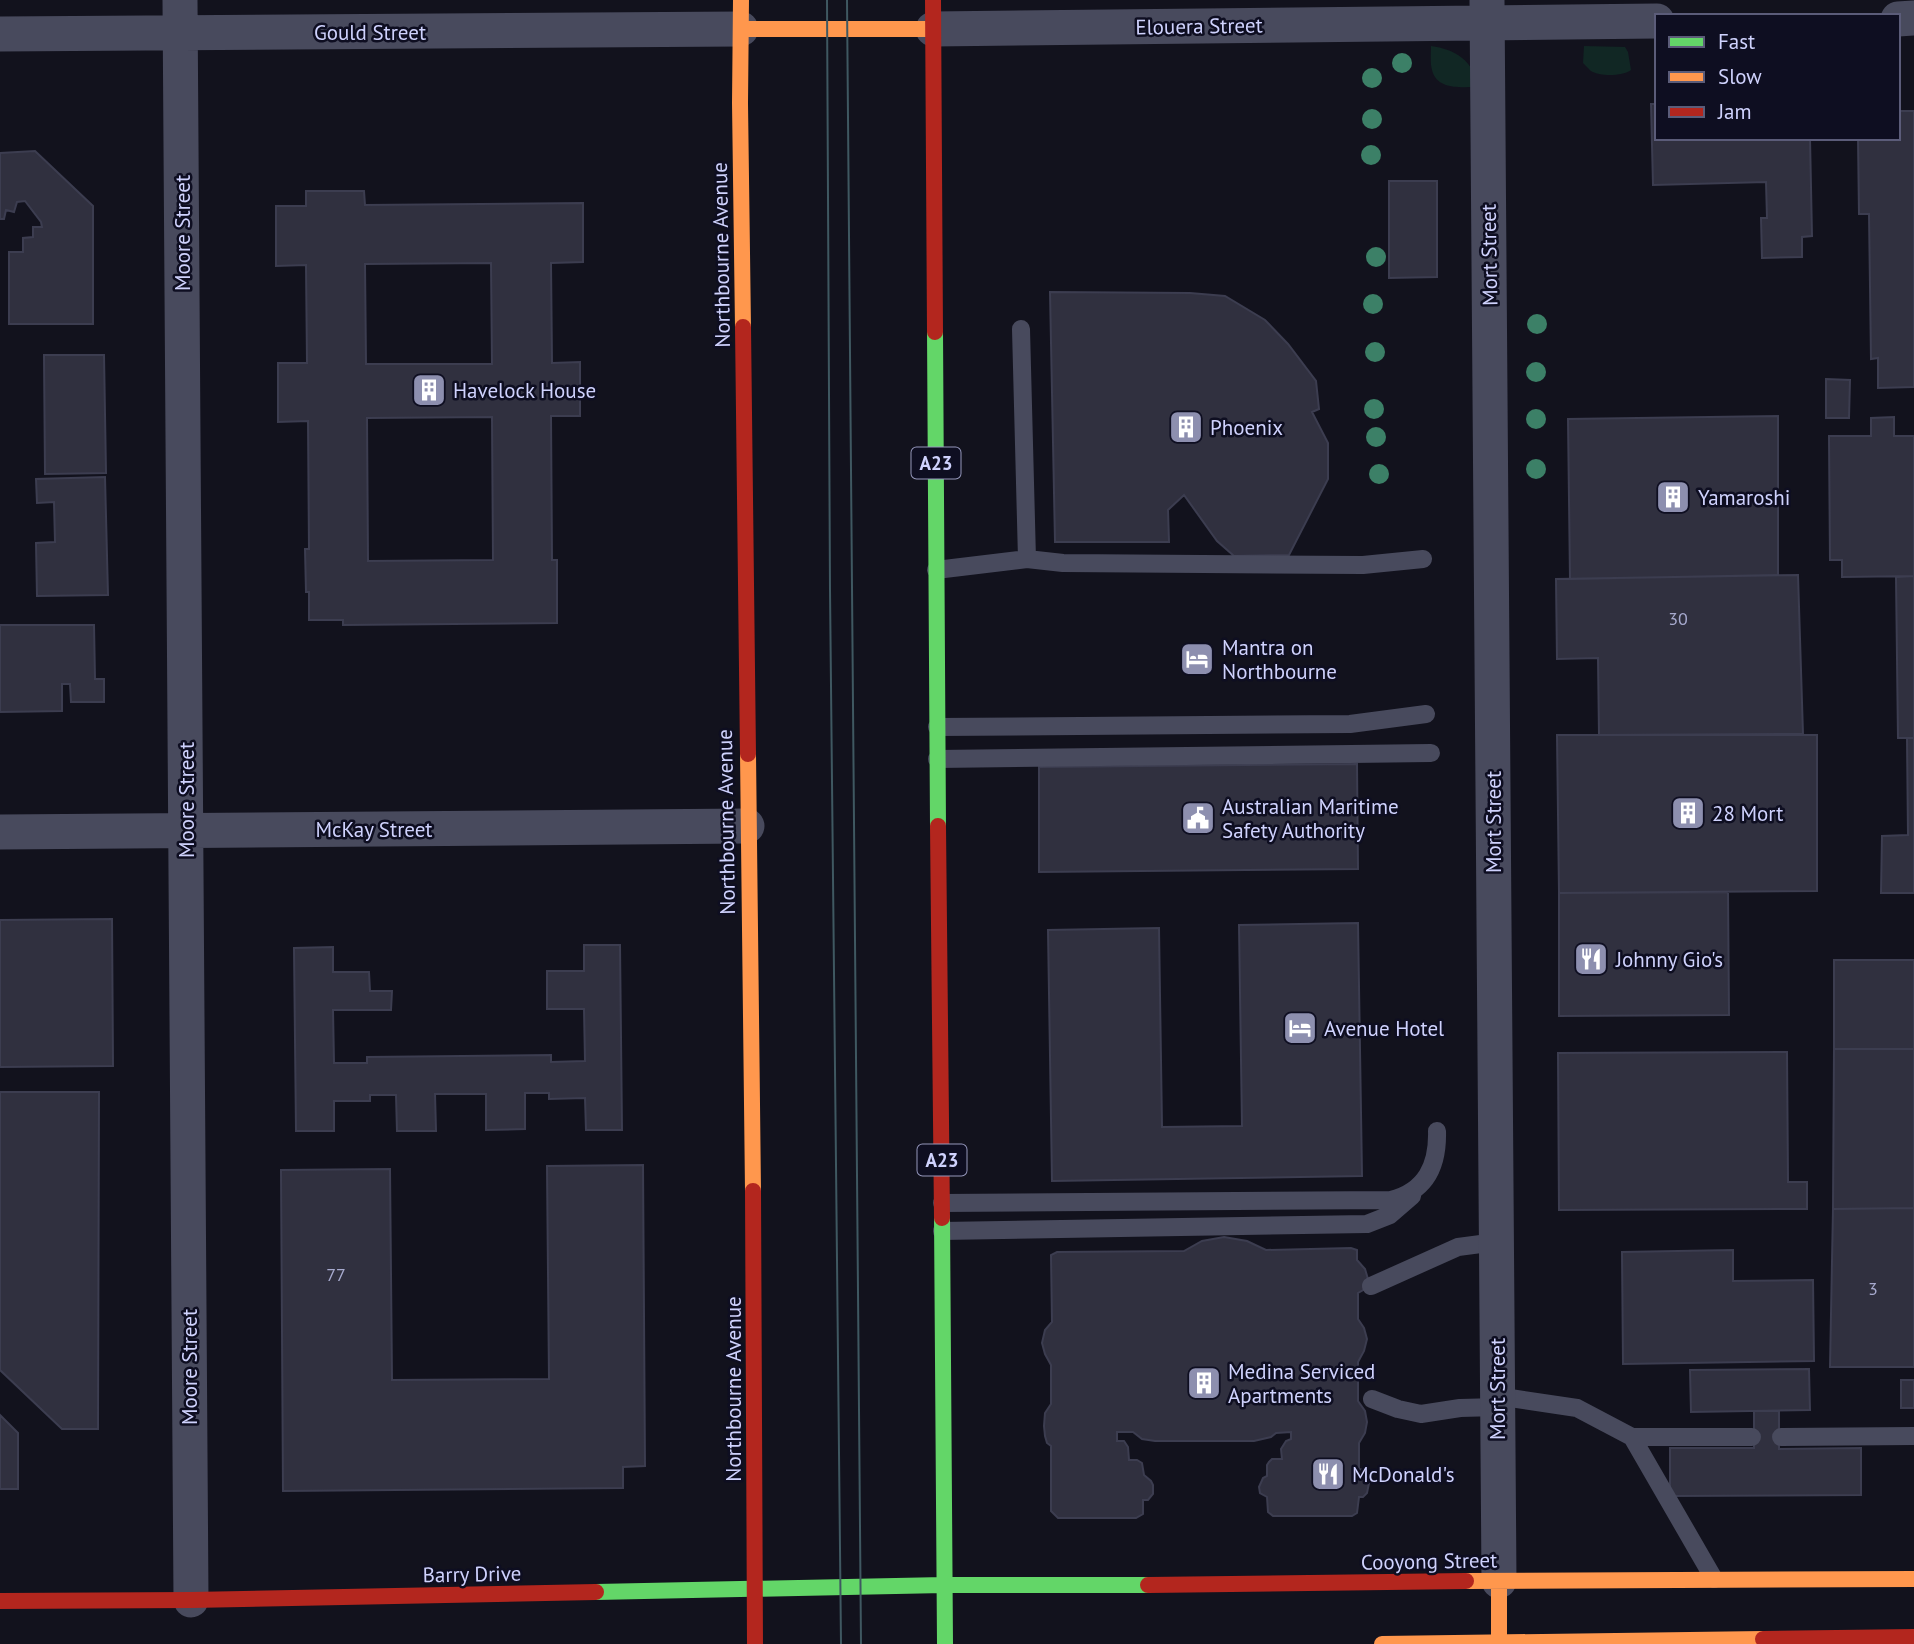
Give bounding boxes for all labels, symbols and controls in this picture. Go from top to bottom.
street label: Elouera Street [1135,11,1263,41]
legend [1655,14,1900,140]
street label: Gould Street [314,19,426,46]
text: Fast [1718,28,1755,55]
text: Slow [1718,63,1762,90]
text: Jam [1717,98,1752,125]
street label: Northbourne Avenue [706,162,736,348]
street label: Moore Street [169,175,196,291]
street label: Mort Street [1475,204,1503,306]
building icon: Havelock House [410,371,448,409]
place label: Havelock House [453,377,596,404]
building icon: Phoenix [1167,408,1205,446]
place label: Phoenix [1210,414,1283,441]
road number: A23 [912,447,960,478]
building icon: Yamaroshi [1654,478,1692,516]
place label: Yamaroshi [1698,484,1790,511]
house number: 30 [1668,607,1688,630]
place label: Mantra on Northbourne [1222,634,1337,685]
hotel icon: Mantra on Northbourne [1178,640,1216,678]
street label: Northbourne Avenue [711,729,741,915]
street label: Moore Street [173,742,200,858]
street label: Mort Street [1480,771,1507,873]
place label: Australian Maritime Safety Authority [1222,793,1399,844]
building icon: 28 Mort [1669,794,1707,832]
public building icon: Australian Maritime Safety Authority [1179,799,1217,837]
place label: 28 Mort [1712,800,1783,827]
street label: McKay Street [316,816,433,843]
restaurant icon: Johnny Gio's [1572,940,1610,978]
place label: Johnny Gio's [1615,946,1723,973]
hotel icon: Avenue Hotel [1281,1009,1319,1047]
place label: Avenue Hotel [1324,1015,1444,1042]
road number: A23 [918,1144,967,1176]
house number: 77 [326,1263,346,1286]
house number: 3 [1868,1277,1878,1300]
street label: Northbourne Avenue [720,1296,747,1482]
street label: Moore Street [176,1309,203,1425]
street label: Mort Street [1484,1338,1511,1440]
place label: Medina Serviced Apartments [1228,1358,1375,1409]
building icon: Medina Serviced Apartments [1185,1364,1223,1402]
restaurant icon: McDonald's [1309,1455,1347,1493]
place label: McDonald's [1352,1461,1455,1488]
street label: Cooyong Street [1361,1546,1497,1576]
street label: Barry Drive [422,1560,522,1588]

